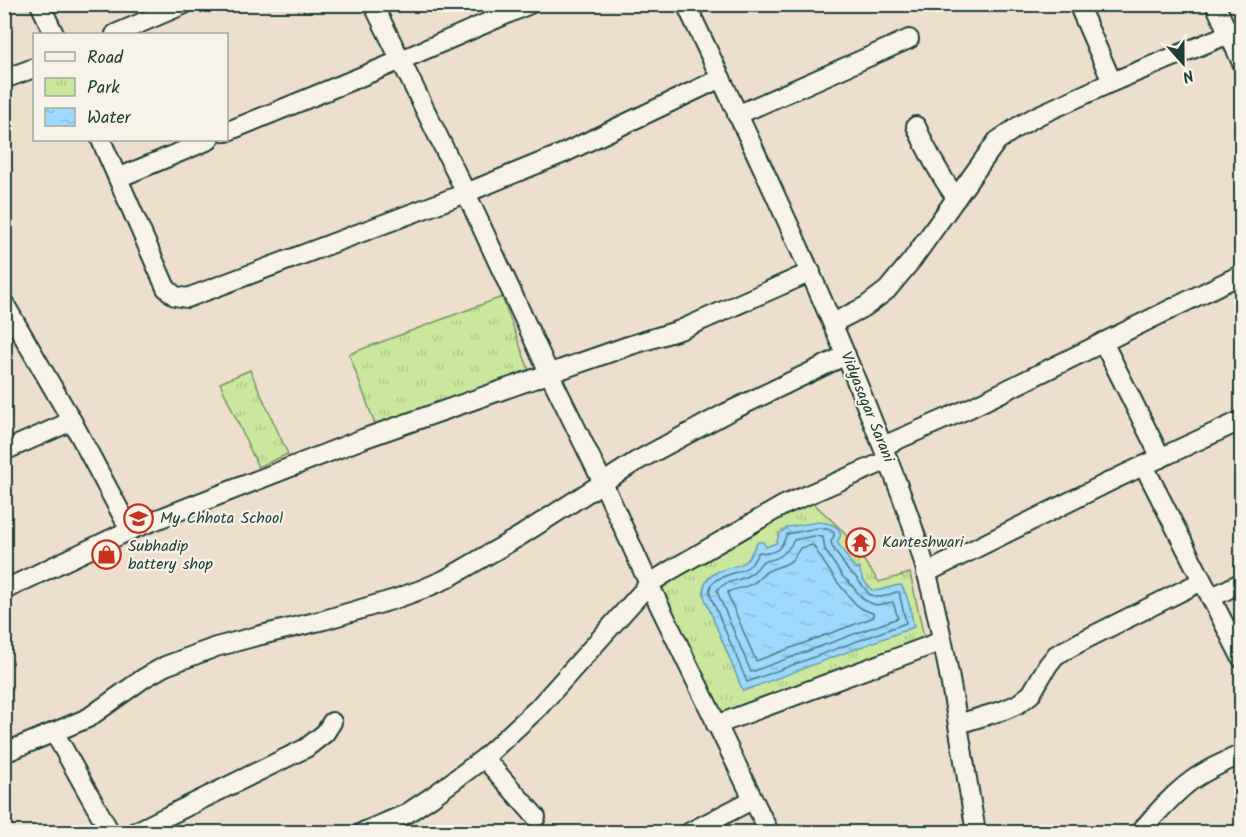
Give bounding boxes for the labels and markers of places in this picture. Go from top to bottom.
school or university icon: My Chhota School [123,502,155,534]
place label: My Chhota School [160,506,283,531]
temple icon: Kanteshwari [845,526,877,558]
place label: Kanteshwari [882,530,965,555]
place label: Subhadip battery shop [128,534,213,577]
shop icon: Subhadip battery shop [91,539,123,571]

